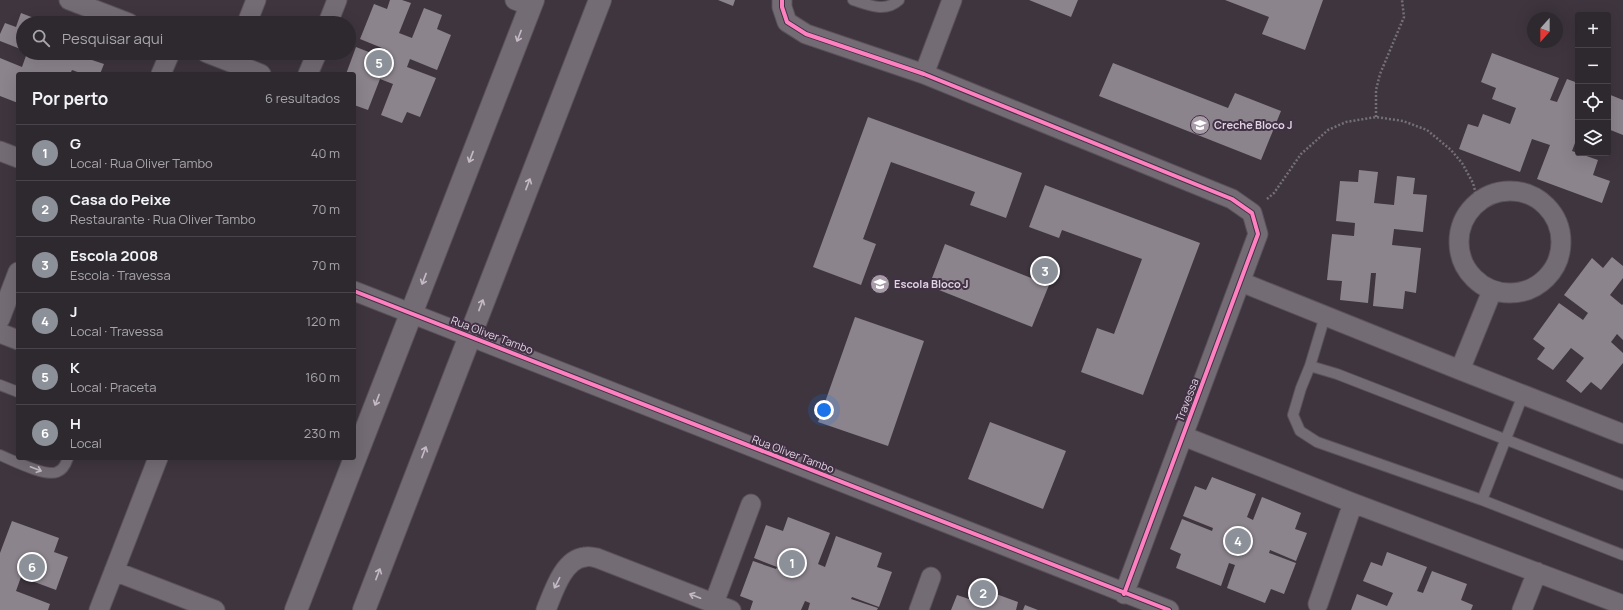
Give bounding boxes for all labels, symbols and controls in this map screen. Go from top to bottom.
north arrow [1527,12,1563,48]
map controls [1575,12,1611,156]
button: + [1575,12,1611,48]
search box [16,16,356,60]
icon: search [30,27,52,49]
text: Pesquisar aqui [62,28,163,49]
one-way arrow [514,30,522,42]
pin: 5 [366,48,392,78]
button: − [1575,48,1611,84]
button: locate [1575,84,1611,120]
text: Por perto [32,87,108,110]
text: 6 resultados [265,89,340,107]
school or university icon: Creche Bloco J [1189,114,1211,136]
place label: Creche Bloco J [1214,117,1293,132]
button: layers [1575,120,1611,156]
text: G [70,133,81,154]
text: 1 [42,144,48,162]
text: 40 m [311,144,340,162]
one-way arrow [467,151,475,163]
text: Local · Rua Oliver Tambo [70,154,213,172]
one-way arrow [525,178,533,190]
text: Casa do Peixe [70,189,171,210]
text: 2 [41,200,49,218]
text: 70 m [312,200,340,218]
text: Restaurante · Rua Oliver Tambo [70,210,256,228]
text: Escola 2008 [70,245,158,266]
text: 3 [41,256,49,274]
text: 70 m [312,256,340,274]
pin: 3 [1032,256,1058,286]
text: Escola · Travessa [70,266,171,284]
one-way arrow [420,272,427,284]
school or university icon: Escola Bloco J [869,273,891,295]
place label: Escola Bloco J [894,276,968,291]
one-way arrow [478,299,486,311]
text: J [70,301,78,322]
text: 4 [41,312,49,330]
text: 120 m [306,312,340,330]
street label: Rua Oliver Tambo [449,312,536,357]
text: Local · Travessa [70,322,163,340]
text: K [70,357,80,378]
text: 5 [41,368,49,386]
text: 160 m [305,368,340,386]
street label: Travessa [1171,376,1202,424]
text: Local · Praceta [70,378,156,396]
one-way arrow [373,393,381,405]
your location [814,400,834,420]
text: H [70,413,81,434]
text: 6 [41,424,49,442]
text: 230 m [304,424,340,442]
street label: Rua Oliver Tambo [750,431,837,476]
text: Local [70,434,102,452]
one-way arrow [421,447,429,459]
one-way arrow [30,466,42,474]
pin: 4 [1225,526,1251,556]
pin: 1 [779,548,805,578]
pin: 6 [19,552,45,582]
one-way arrow [374,568,382,580]
one-way arrow [553,577,560,589]
pin: 2 [970,578,996,608]
one-way arrow [690,591,702,599]

